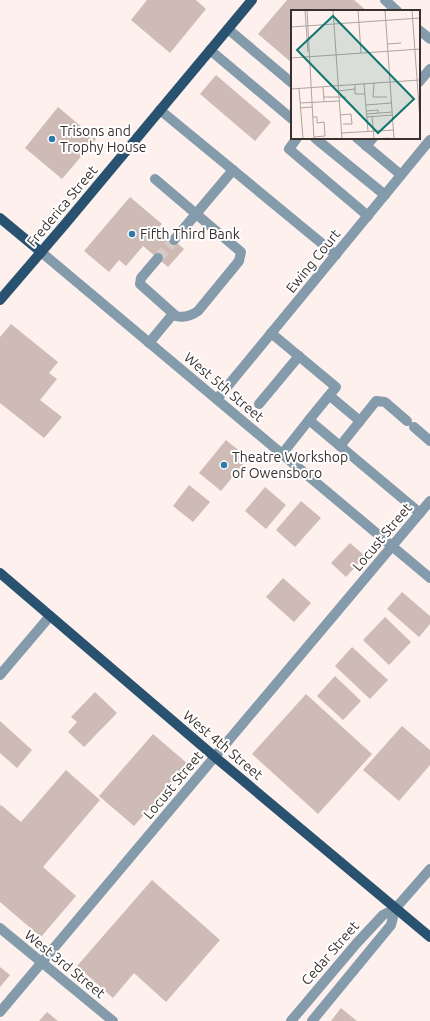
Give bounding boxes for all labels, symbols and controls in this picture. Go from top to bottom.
inset map [291,10,420,139]
place label: Trisons and Trophy House [60,123,147,155]
marker: Trisons and Trophy House [47,134,57,144]
street label: Frederica Street [23,162,101,250]
place label: Fifth Third Bank [140,226,240,242]
street label: Ewing Court [283,226,344,296]
marker: Fifth Third Bank [127,229,137,239]
street label: West 5th Street [181,349,267,425]
place label: Theatre Workshop of Owensboro [232,449,348,481]
marker: Theatre Workshop of Owensboro [219,460,229,470]
street label: Locust Street [349,499,415,574]
street label: West 4th Street [180,707,266,783]
street label: Locust Street [140,747,206,822]
street label: Cedar Street [298,917,362,988]
street label: West 3rd Street [22,927,109,1002]

